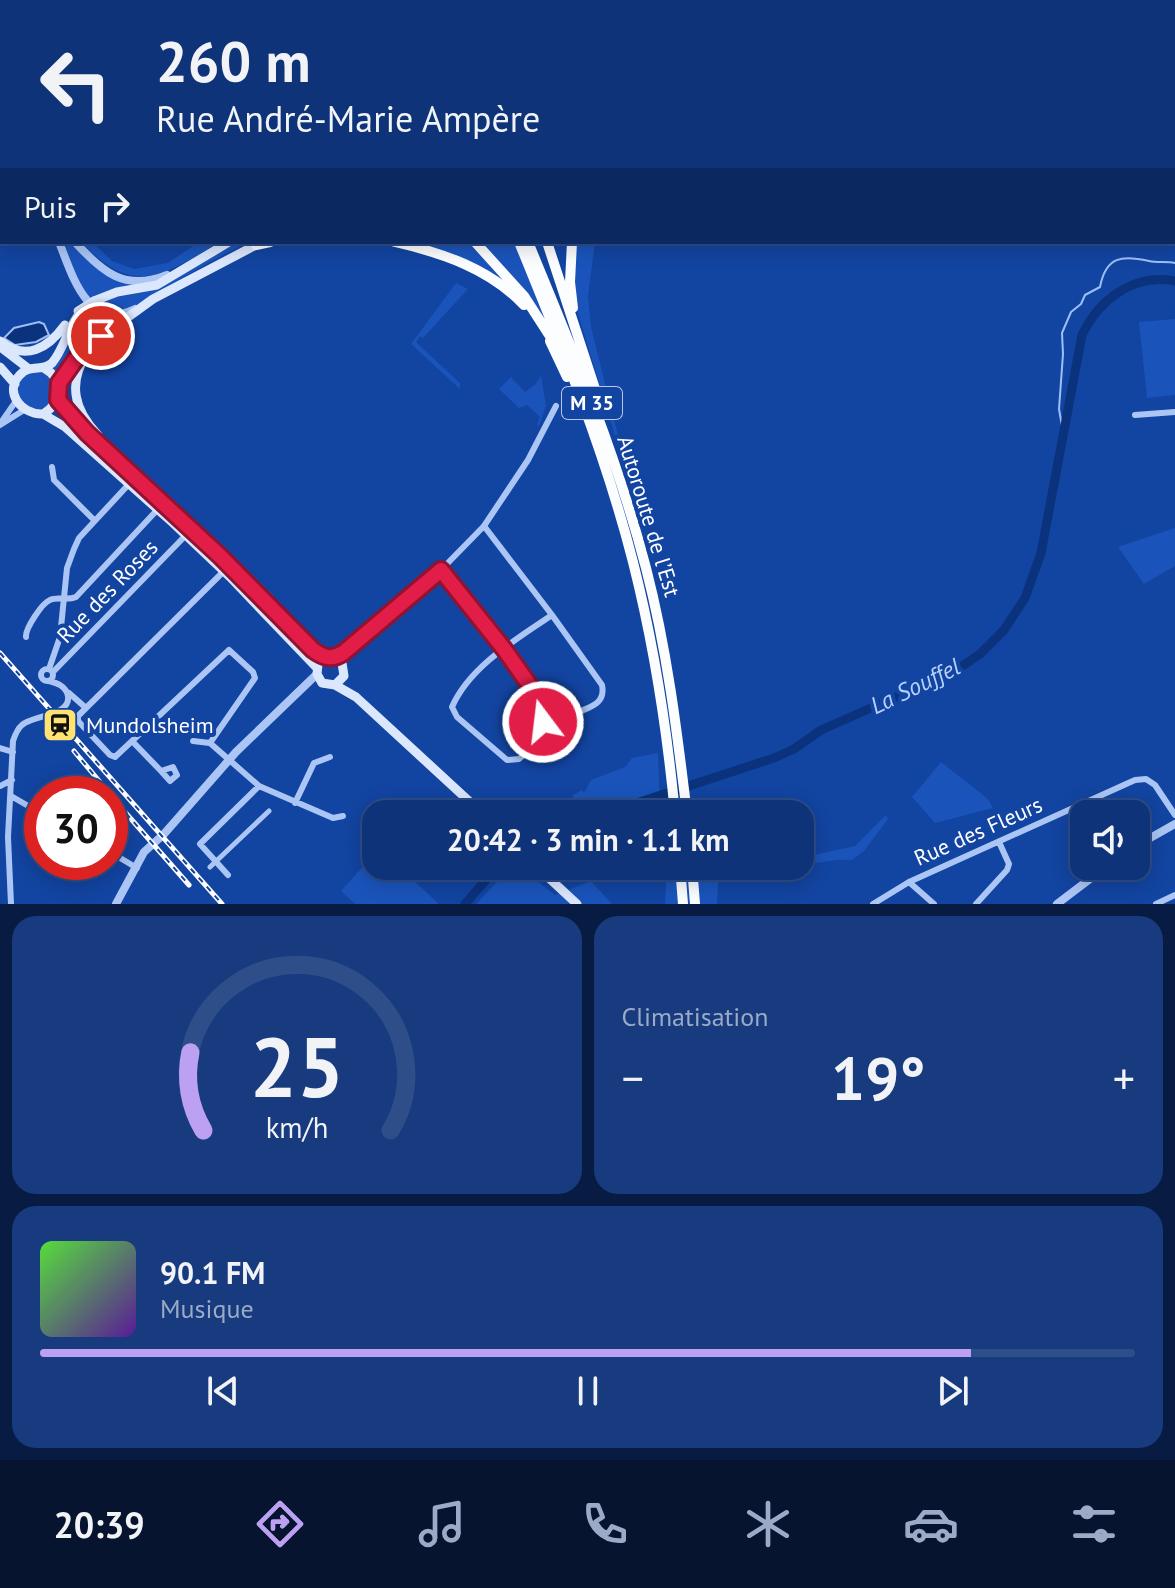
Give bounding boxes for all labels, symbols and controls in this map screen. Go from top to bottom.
text: 260 m [156,25,311,97]
icon: left [24,32,128,136]
text: Rue André-Marie Ampère [156,95,540,142]
icon: right [93,184,137,228]
text: Puis [24,187,77,226]
pin [67,302,135,370]
icon: arrive [79,314,123,358]
road number: M 35 [562,387,622,419]
street label: Autoroute de l’Est [611,432,687,601]
street label: Rue des Roses [51,533,163,649]
water label: La Souffel [865,651,966,721]
position arrow [501,680,585,764]
station icon: Mundolsheim [41,706,79,744]
place label: Mundolsheim [86,711,214,739]
speed limit sign: 30 [24,776,128,880]
street label: Rue des Fleurs [909,790,1047,872]
map controls [1070,800,1150,880]
button: sound [1070,800,1150,880]
text: 20:42 · 3 min · 1.1 km [447,820,729,859]
text: Climatisation [622,1000,768,1033]
text: 25 [250,1012,344,1120]
text: 19° [831,1039,925,1117]
text: − [622,1049,644,1106]
text: + [1113,1049,1135,1106]
text: km/h [265,1109,328,1146]
text: 90.1 FM [160,1253,265,1292]
text: Musique [160,1292,254,1325]
icon: previous [201,1369,245,1413]
icon: pause [566,1369,610,1413]
icon: next [931,1369,975,1413]
icon: directions [252,1496,308,1552]
icon: music [414,1496,470,1552]
icon: phone [577,1496,633,1552]
icon: climate [740,1496,796,1552]
icon: car [903,1496,959,1552]
icon: filters [1066,1496,1122,1552]
text: 20:39 [53,1501,145,1548]

